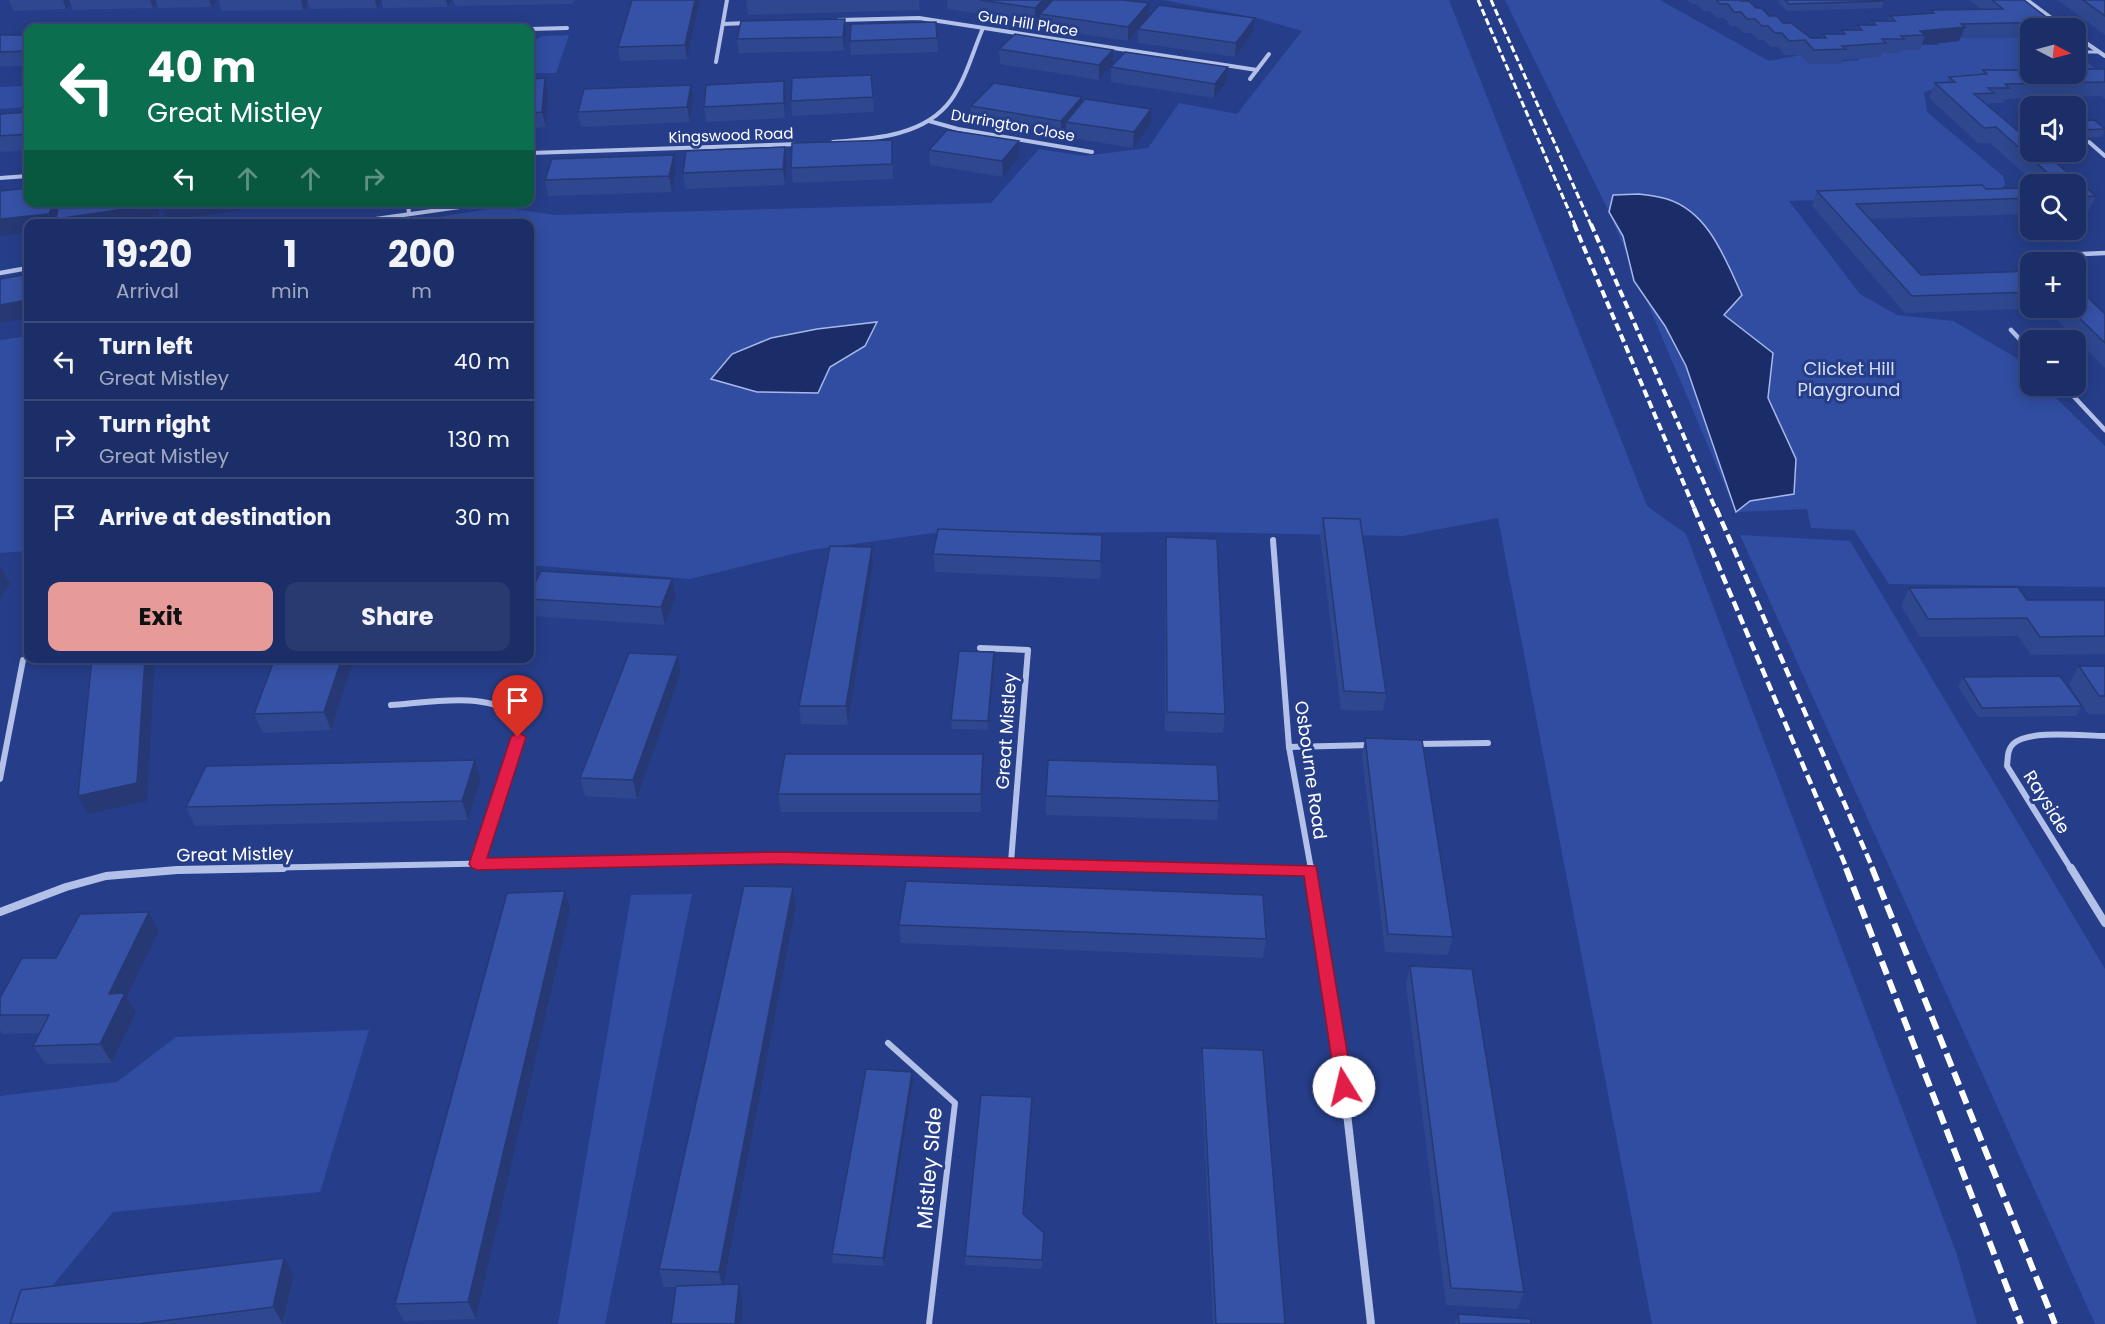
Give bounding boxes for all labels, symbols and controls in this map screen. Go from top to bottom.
street label: Gun Hill Place [976,5,1080,41]
north arrow [2020,18,2086,84]
map controls [2020,18,2086,396]
text: 40 m [147,38,256,97]
icon: left [48,48,126,126]
text: Great Mistley [147,94,323,131]
button: sound [2020,96,2086,162]
street label: Durrington Close [949,104,1077,146]
street label: Kingswood Road [668,122,794,148]
icon: left [168,162,201,195]
icon: ahead [231,162,264,195]
icon: ahead [294,162,327,195]
icon: right [357,162,390,195]
button: search [2020,174,2086,240]
text: 19:20 [103,229,192,280]
text: 1 [283,229,297,280]
text: 200 [388,229,455,280]
button: + [2020,252,2086,318]
text: Arrival [116,277,179,305]
text: min [271,277,309,305]
text: m [411,277,432,305]
button: − [2020,330,2086,396]
text: Turn left [99,331,193,362]
icon: left [48,345,81,378]
text: 40 m [454,346,510,377]
park label: Clicket Hill Playground [1798,356,1900,402]
text: Great Mistley [99,364,229,392]
text: Turn right [99,409,210,440]
icon: right [48,423,81,456]
text: 130 m [448,424,510,455]
text: Great Mistley [99,442,229,470]
icon: arrive [48,501,81,534]
text: Arrive at destination [99,502,331,533]
text: 30 m [455,502,510,533]
button: Exit [48,582,273,651]
button: Share [285,582,510,651]
street label: Great Mistley [989,672,1023,790]
pin [492,675,543,737]
icon: arrive [501,684,534,717]
street label: Osbourne Road [1289,699,1333,841]
street label: Rayside [2018,766,2076,838]
street label: Great Mistley [176,840,294,868]
position arrow [1312,1055,1376,1119]
street label: Mistley SIde [909,1106,949,1230]

